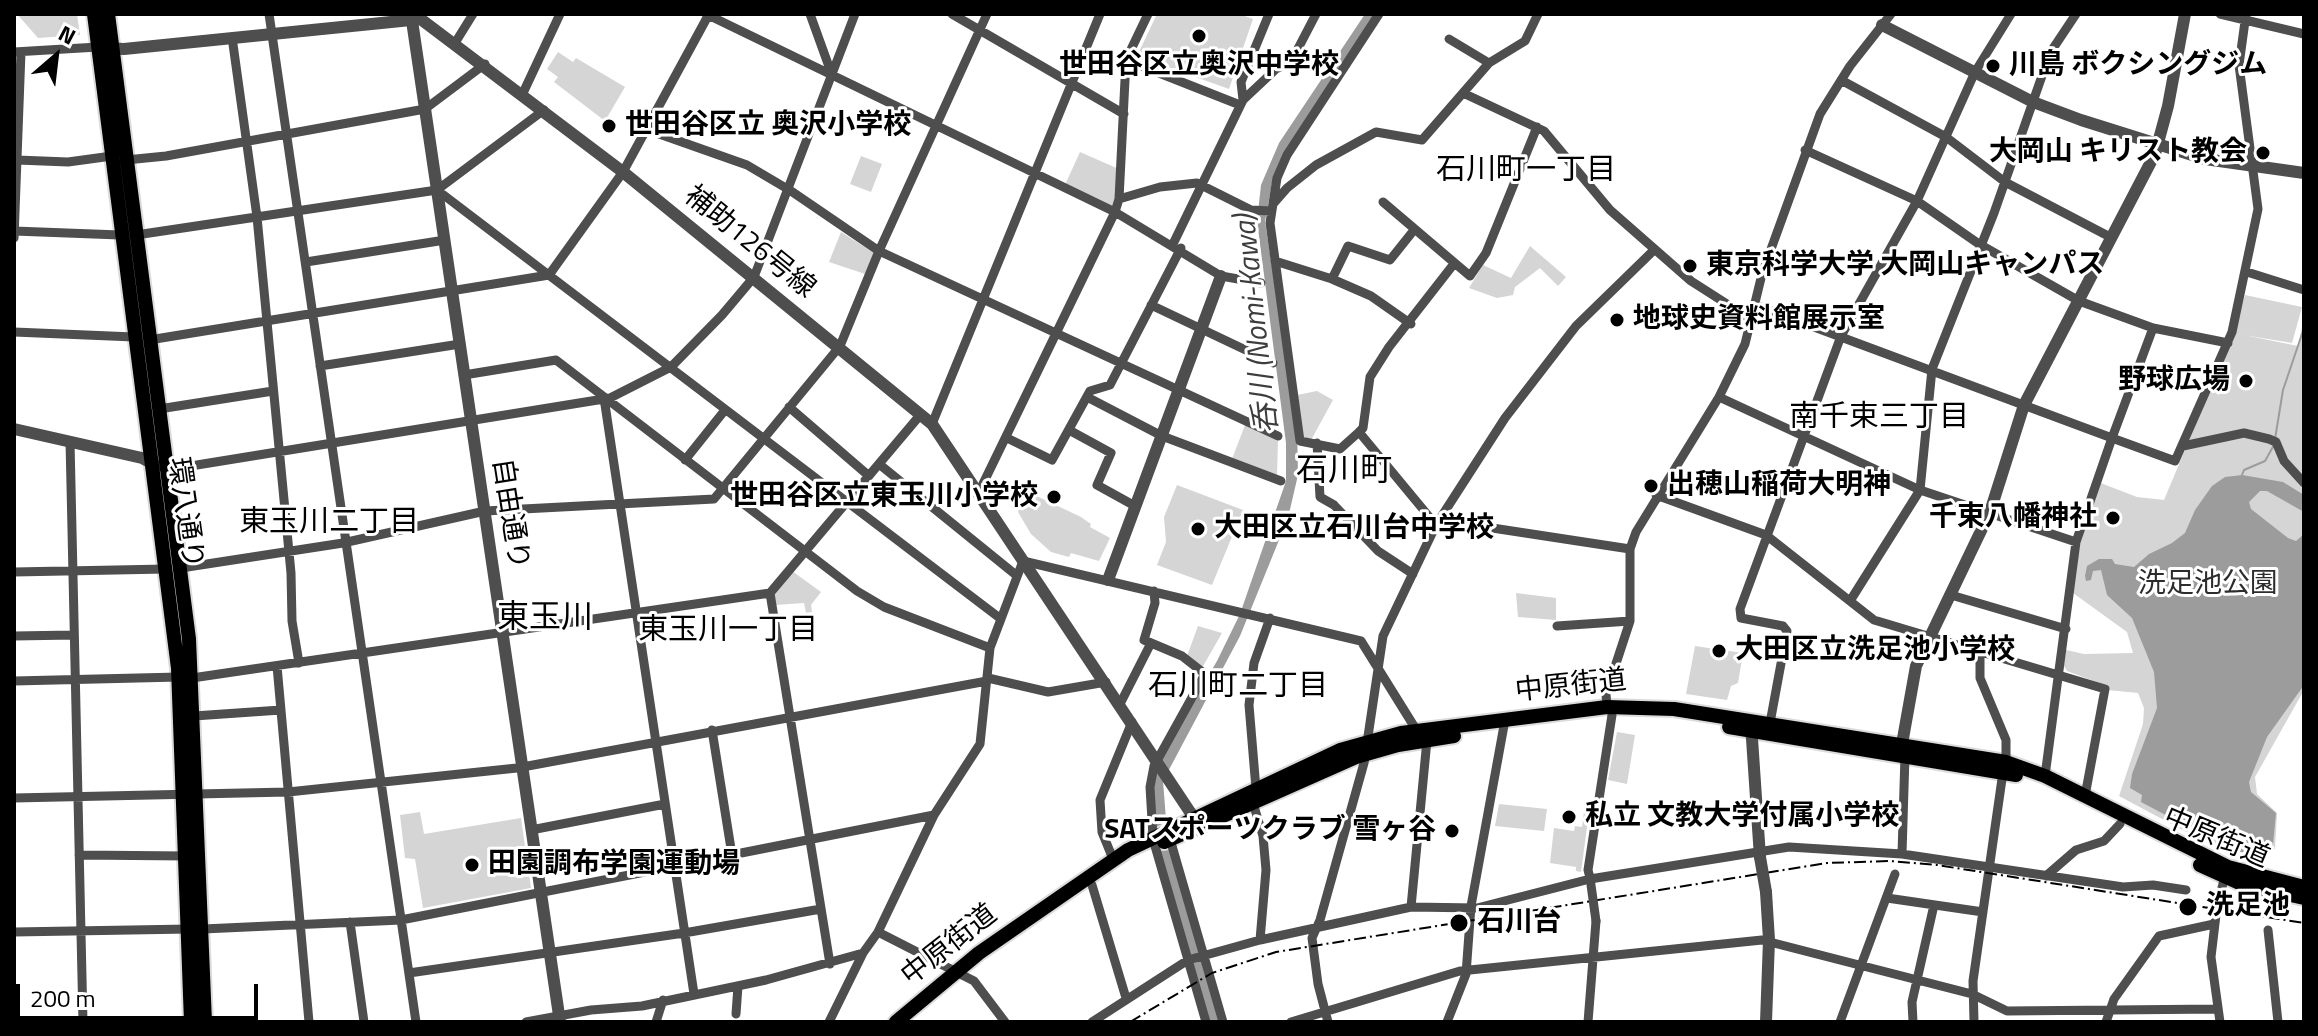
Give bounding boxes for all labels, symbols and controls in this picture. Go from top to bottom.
north arrow [16,16,96,96]
text: N [53,16,82,53]
marker: 世田谷区立奥沢中学校 [1190,27,1208,45]
place label: 世田谷区立奥沢中学校 [1059,49,1339,83]
place label: 川島 ボクシングジム [2009,49,2267,83]
marker: 川島 ボクシングジム [1984,57,2002,75]
place label: 世田谷区立 奥沢小学校 [625,109,911,143]
marker: 世田谷区立 奥沢小学校 [600,117,618,135]
place label: 大岡山 キリスト教会 [1989,136,2247,170]
marker: 大岡山 キリスト教会 [2254,144,2272,162]
district label: 石川町一丁目 [1436,154,1616,190]
street label: 補助126号線 [677,180,821,306]
water label: 呑川 (Nomi-Kawa) [1229,213,1287,435]
place label: 東京科学大学 大岡山キャンパス [1706,249,2104,283]
marker: 東京科学大学 大岡山キャンパス [1681,257,1699,275]
place label: 地球史資料館展示室 [1633,303,1885,337]
marker: 地球史資料館展示室 [1608,311,1626,329]
place label: 野球広場 [2118,364,2230,398]
marker: 野球広場 [2237,372,2255,390]
district label: 南千束三丁目 [1789,401,1969,437]
district label: 石川町 [1296,453,1392,491]
street label: 環八通り [160,455,208,571]
street label: 自由通り [484,456,534,572]
place label: 出穂山稲荷大明神 [1667,469,1891,503]
marker: 出穂山稲荷大明神 [1642,477,1660,495]
place label: 世田谷区立東玉川小学校 [730,480,1038,514]
marker: 世田谷区立東玉川小学校 [1045,488,1063,506]
place label: 千束八幡神社 [1929,501,2097,535]
district label: 東玉川二丁目 [239,506,419,542]
marker: 千束八幡神社 [2104,509,2122,527]
place label: 大田区立石川台中学校 [1214,512,1494,546]
marker: 大田区立石川台中学校 [1189,520,1207,538]
park label: 洗足池公園 [2138,568,2278,602]
district label: 東玉川 [497,600,593,638]
district label: 東玉川一丁目 [638,614,818,650]
place label: 大田区立洗足池小学校 [1735,634,2015,668]
marker: 大田区立洗足池小学校 [1710,642,1728,660]
street label: 中原街道 [1514,664,1628,710]
district label: 石川町二丁目 [1148,670,1328,706]
place label: 私立 文教大学付属小学校 [1585,800,1899,834]
street label: 中原街道 [2158,802,2274,876]
marker: 私立 文教大学付属小学校 [1560,808,1578,826]
place label: SATスポーツクラブ 雪ヶ谷 [1104,814,1436,848]
marker: SATスポーツクラブ 雪ヶ谷 [1443,822,1461,840]
place label: 田園調布学園運動場 [488,848,740,882]
marker: 田園調布学園運動場 [463,856,481,874]
place label: 洗足池 [2206,890,2290,924]
marker: 洗足池 [2177,896,2199,918]
street label: 中原街道 [896,898,1004,994]
place label: 石川台 [1477,906,1561,940]
marker: 石川台 [1448,912,1470,934]
scale bar [20,968,262,1018]
text: 200 m [30,980,96,1016]

